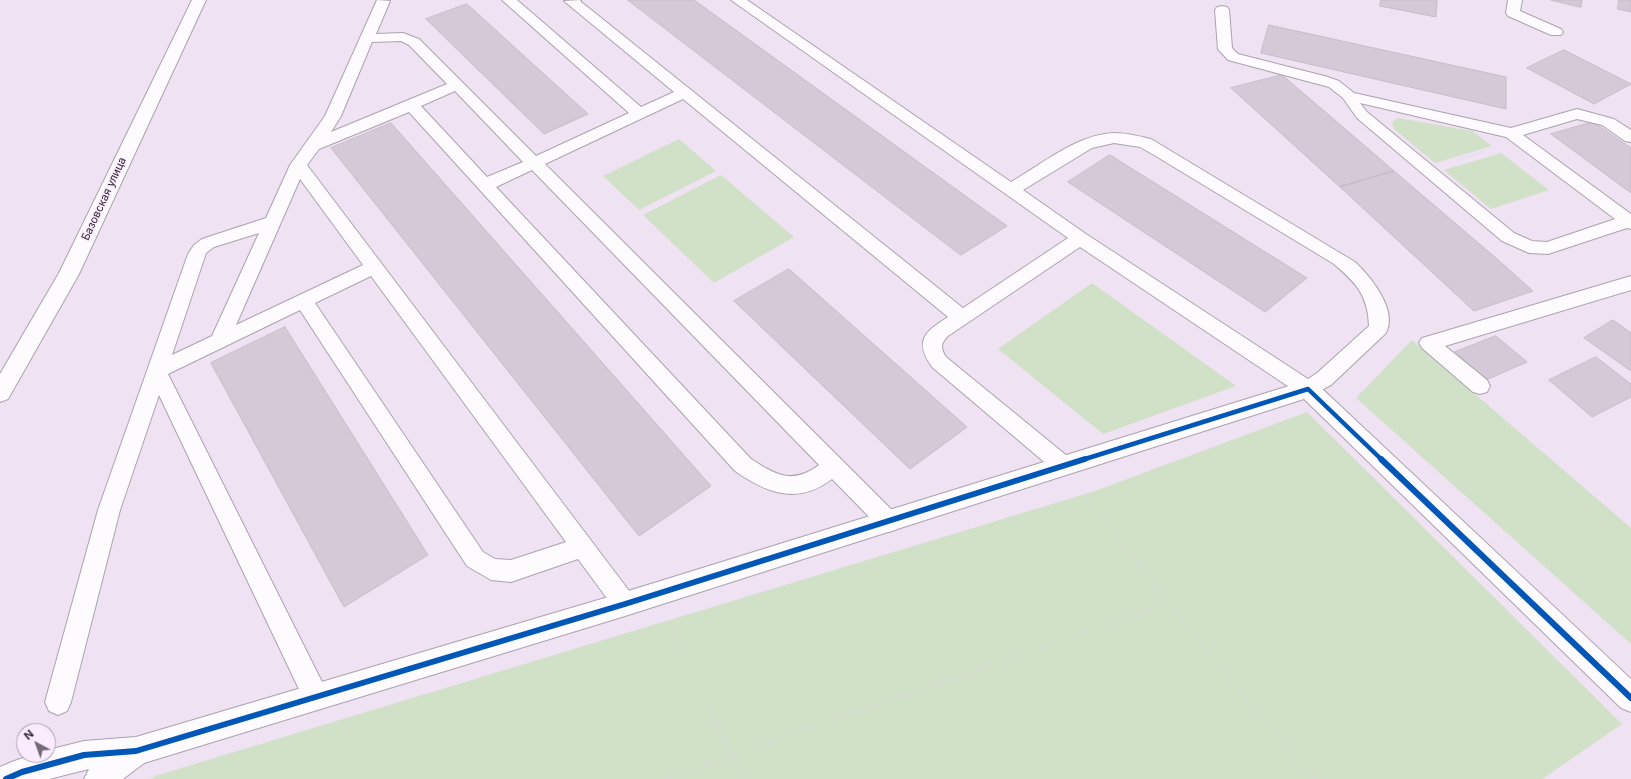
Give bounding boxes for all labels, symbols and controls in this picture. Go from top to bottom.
street label: Базовская улица [79,155,129,243]
north arrow [16,723,56,763]
text: N [21,727,37,743]

